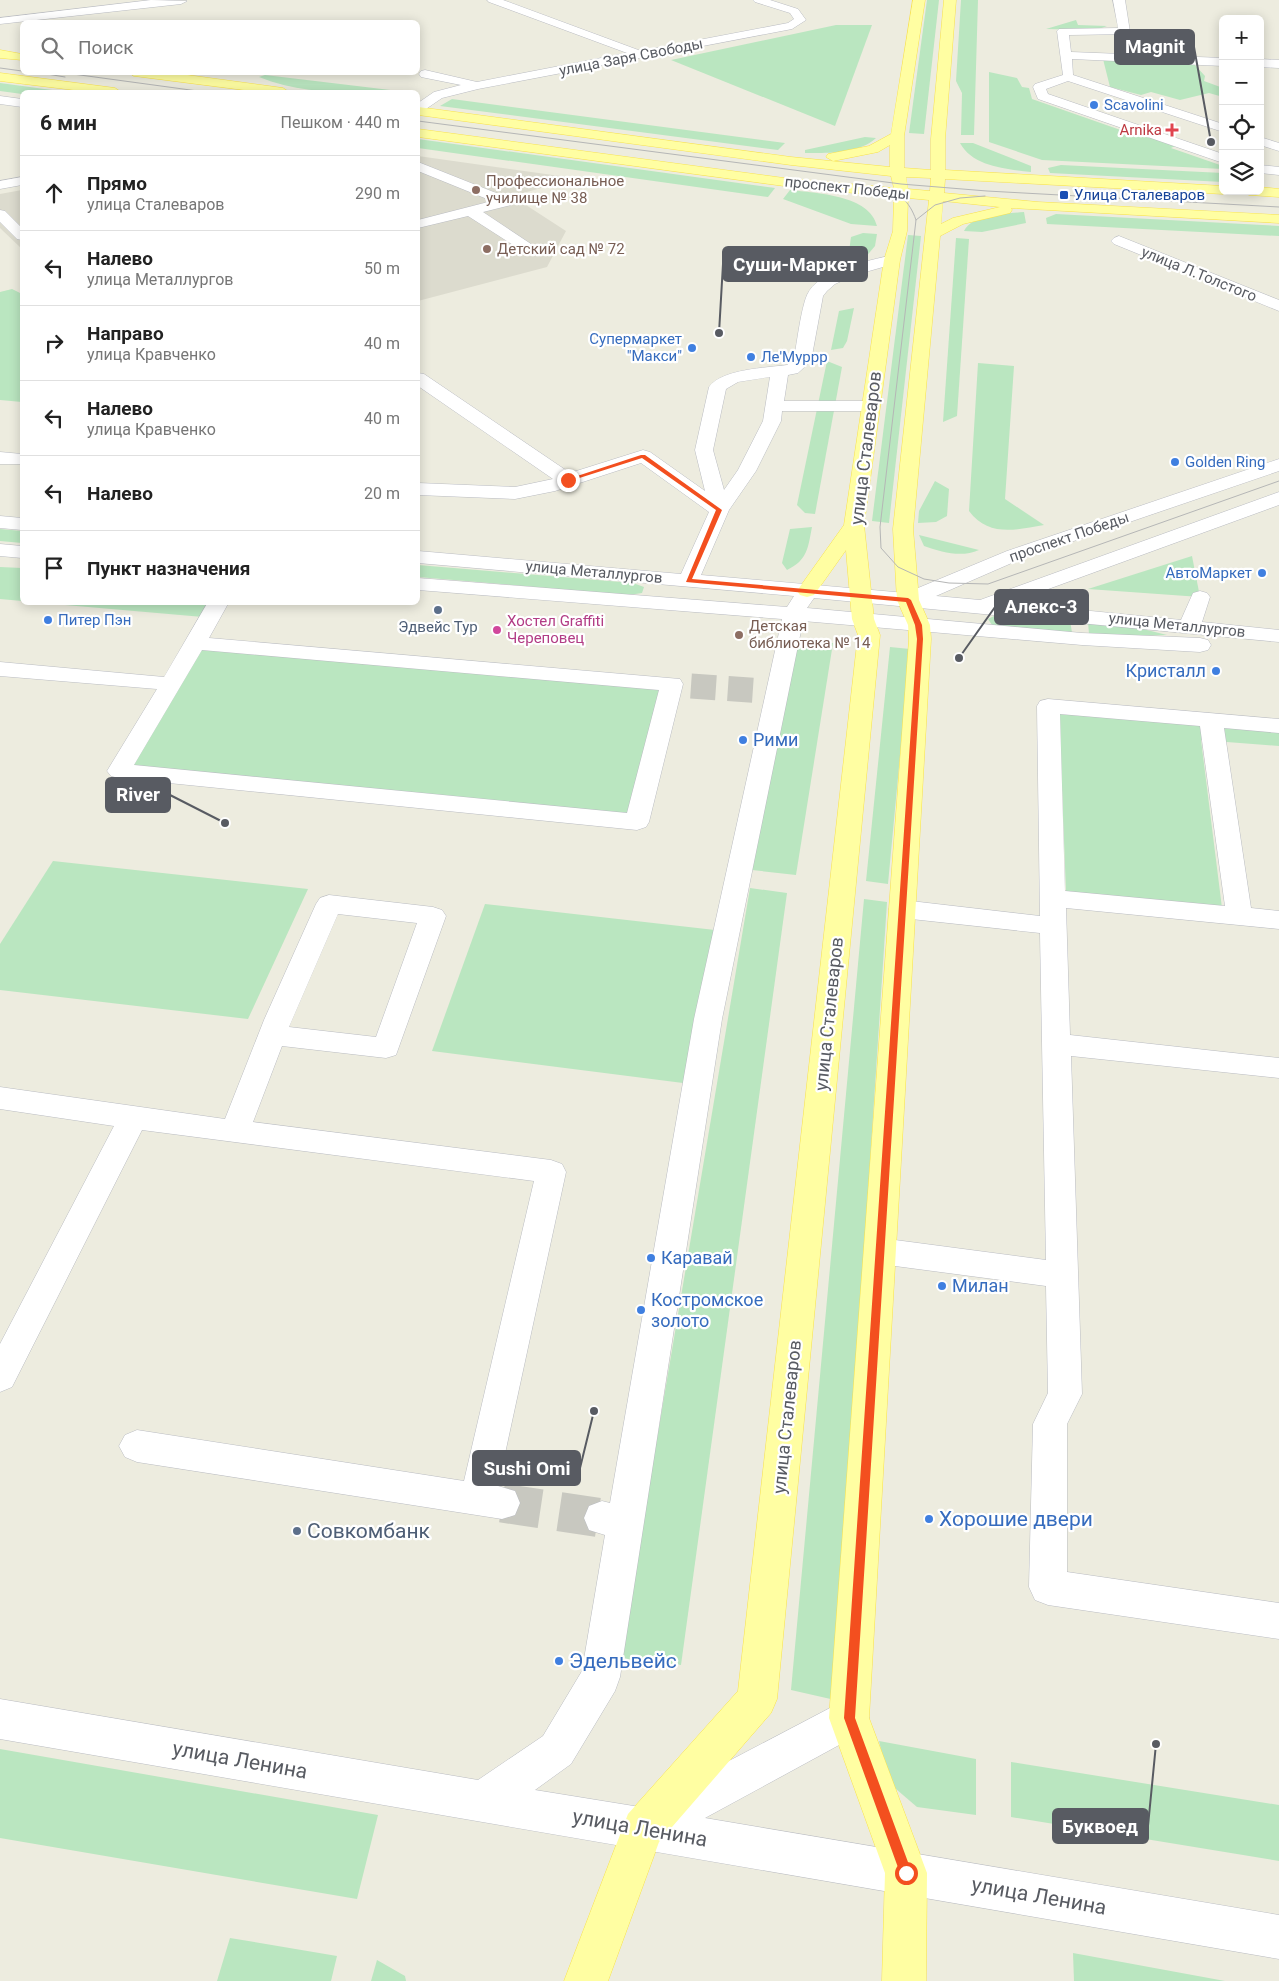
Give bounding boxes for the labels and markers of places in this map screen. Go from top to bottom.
callout: Magnit [1115,30,1194,64]
place label: Scavolini [1104,96,1164,114]
marker: Scavolini [1088,99,1100,111]
place label: Arnika [1119,121,1162,139]
marker: Arnika [1166,124,1178,136]
place label: Профессиональное училище № 38 [486,172,624,207]
marker: Профессиональное училище № 38 [470,184,482,196]
place label: Улица Сталеваров [1074,186,1205,204]
marker: Улица Сталеваров [1058,189,1070,201]
place label: Детский сад № 72 [497,240,625,258]
marker: Детский сад № 72 [481,243,493,255]
callout: Суши-Маркет [723,247,867,281]
place label: Супермаркет "Макси" [589,330,682,365]
marker: Супермаркет "Макси" [686,342,698,354]
place label: Ле'Муррр [761,348,828,366]
marker: Ле'Муррр [745,351,757,363]
place label: Golden Ring [1185,453,1265,471]
marker: Golden Ring [1169,456,1181,468]
place label: АвтоМаркет [1166,564,1252,582]
marker: АвтоМаркет [1256,567,1268,579]
callout: Алекс-3 [995,590,1088,624]
marker: Эдвейс Тур [432,604,444,616]
place label: Питер Пэн [58,611,132,629]
place label: Хостел Graffiti Череповец [507,612,604,647]
marker: Питер Пэн [42,614,54,626]
place label: Детская библиотека № 14 [749,617,871,652]
place label: Эдвейс Тур [398,618,478,636]
marker: Хостел Graffiti Череповец [491,624,503,636]
marker: Детская библиотека № 14 [733,629,745,641]
place label: Кристалл [1126,660,1206,681]
marker: Кристалл [1210,665,1222,677]
place label: Рими [753,729,798,750]
marker: Рими [737,734,749,746]
callout: River [106,778,170,812]
place label: Каравай [661,1247,733,1268]
marker: Каравай [645,1252,657,1264]
place label: Милан [952,1275,1009,1296]
marker: Милан [936,1280,948,1292]
place label: Костромское золото [651,1289,763,1331]
marker: Костромское золото [635,1304,647,1316]
callout: Sushi Omi [473,1451,580,1485]
place label: Хорошие двери [939,1507,1093,1531]
marker: Хорошие двери [923,1513,935,1525]
place label: Совкомбанк [307,1519,430,1543]
marker: Совкомбанк [291,1525,303,1537]
place label: Эдельвейс [569,1649,677,1673]
marker: Эдельвейс [553,1655,565,1667]
callout: Буквоед [1053,1809,1148,1843]

